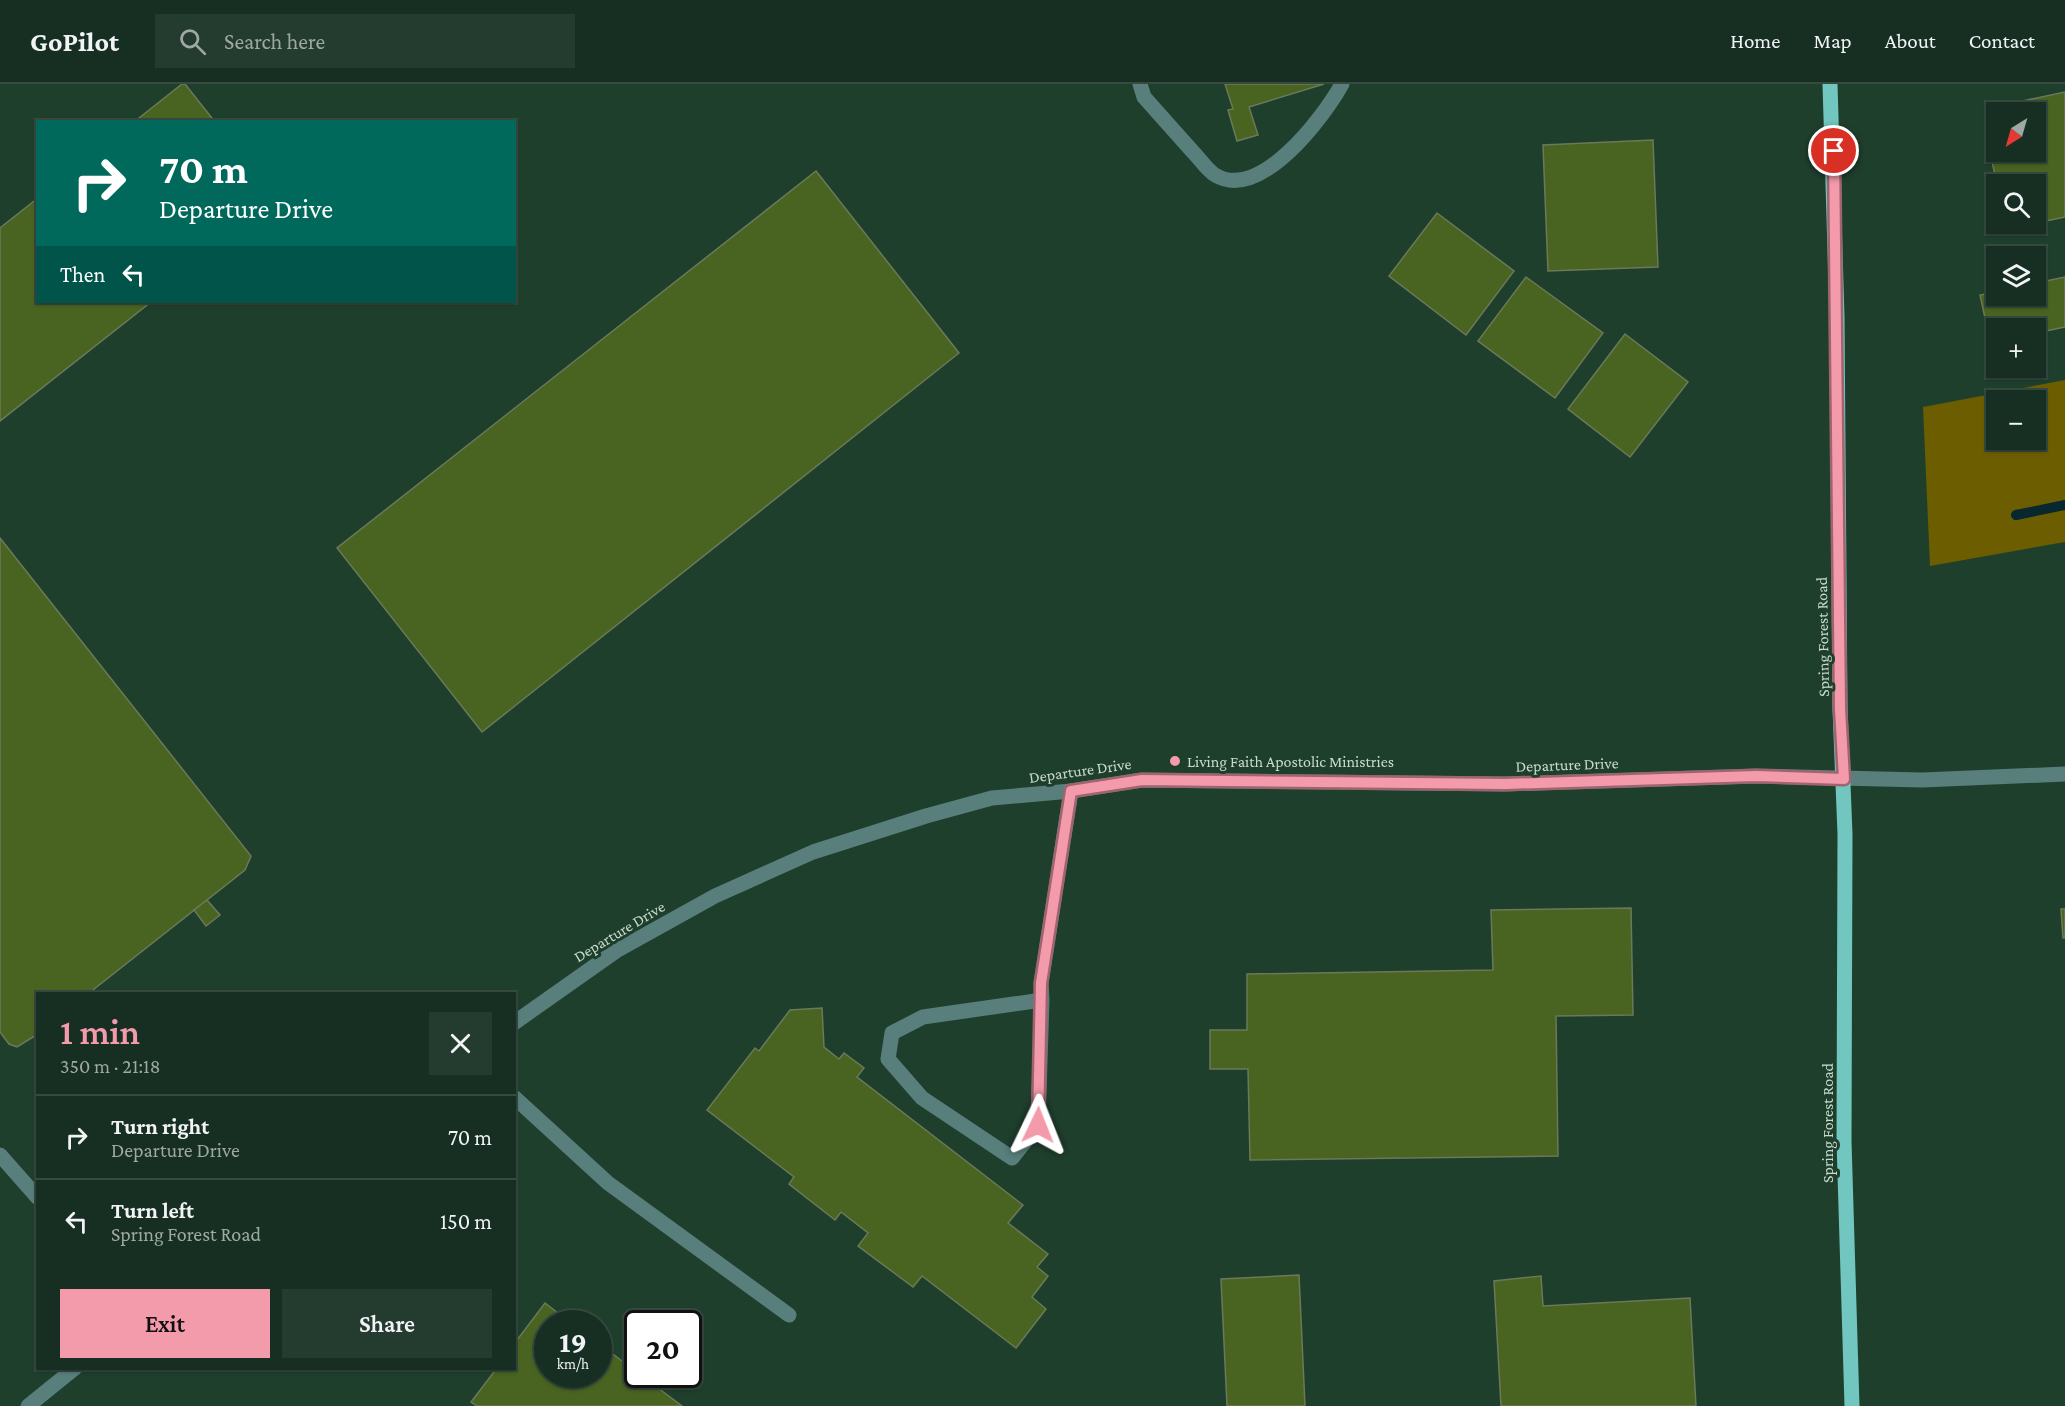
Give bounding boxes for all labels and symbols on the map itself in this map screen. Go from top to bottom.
north arrow [1986,102,2046,162]
pin [1808,125,1859,176]
street label: Spring Forest Road [1813,576,1833,697]
place label: Living Faith Apostolic Ministries [1187,753,1394,771]
marker: Living Faith Apostolic Ministries [1168,754,1182,768]
street label: Departure Drive [1515,754,1619,776]
street label: Departure Drive [1028,755,1132,787]
street label: Departure Drive [571,898,668,966]
street label: Spring Forest Road [1819,1062,1837,1183]
position arrow [1006,1093,1070,1157]
speed limit sign: 20 [624,1310,702,1388]

